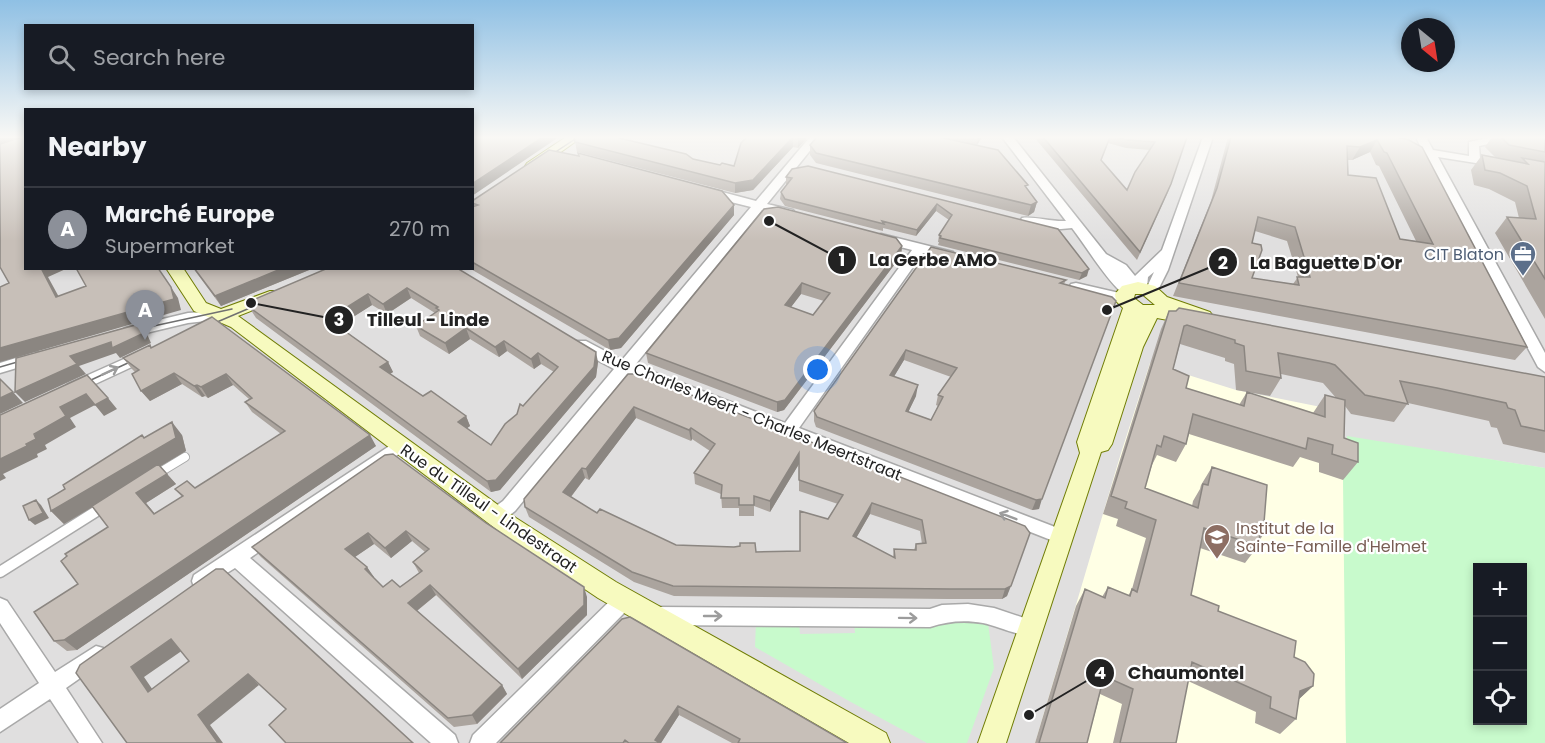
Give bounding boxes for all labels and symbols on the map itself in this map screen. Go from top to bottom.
north arrow [1401,18,1455,72]
office icon: CIT Blaton [1508,239,1538,277]
callout: La Gerbe AMO [827,242,1009,278]
place label: CIT Blaton [1424,243,1504,266]
callout: La Baguette D'Or [1208,244,1414,280]
text: 1 [839,247,845,272]
text: La Gerbe AMO [869,247,997,272]
text: 2 [1218,250,1228,275]
text: La Baguette D'Or [1250,250,1403,275]
pin: A [126,290,164,340]
callout: Tilleul - Linde [324,302,501,338]
text: 3 [334,307,344,332]
text: Tilleul - Linde [367,307,489,332]
street label: Rue Charles Meert - Charles Meertstraat [598,345,905,486]
your location [803,355,832,384]
one-way arrow [100,365,118,376]
street label: Rue du Tilleul - Lindestraat [396,439,582,578]
one-way arrow [999,510,1017,521]
place label: Institut de la Sainte-Famille d'Helmet [1236,517,1427,558]
school or university icon: Institut de la Sainte-Famille d'Helmet [1202,522,1232,560]
one-way arrow [702,610,722,622]
one-way arrow [897,612,917,623]
callout: Chaumontel [1085,655,1256,691]
text: 4 [1094,660,1106,685]
text: Chaumontel [1128,660,1244,685]

